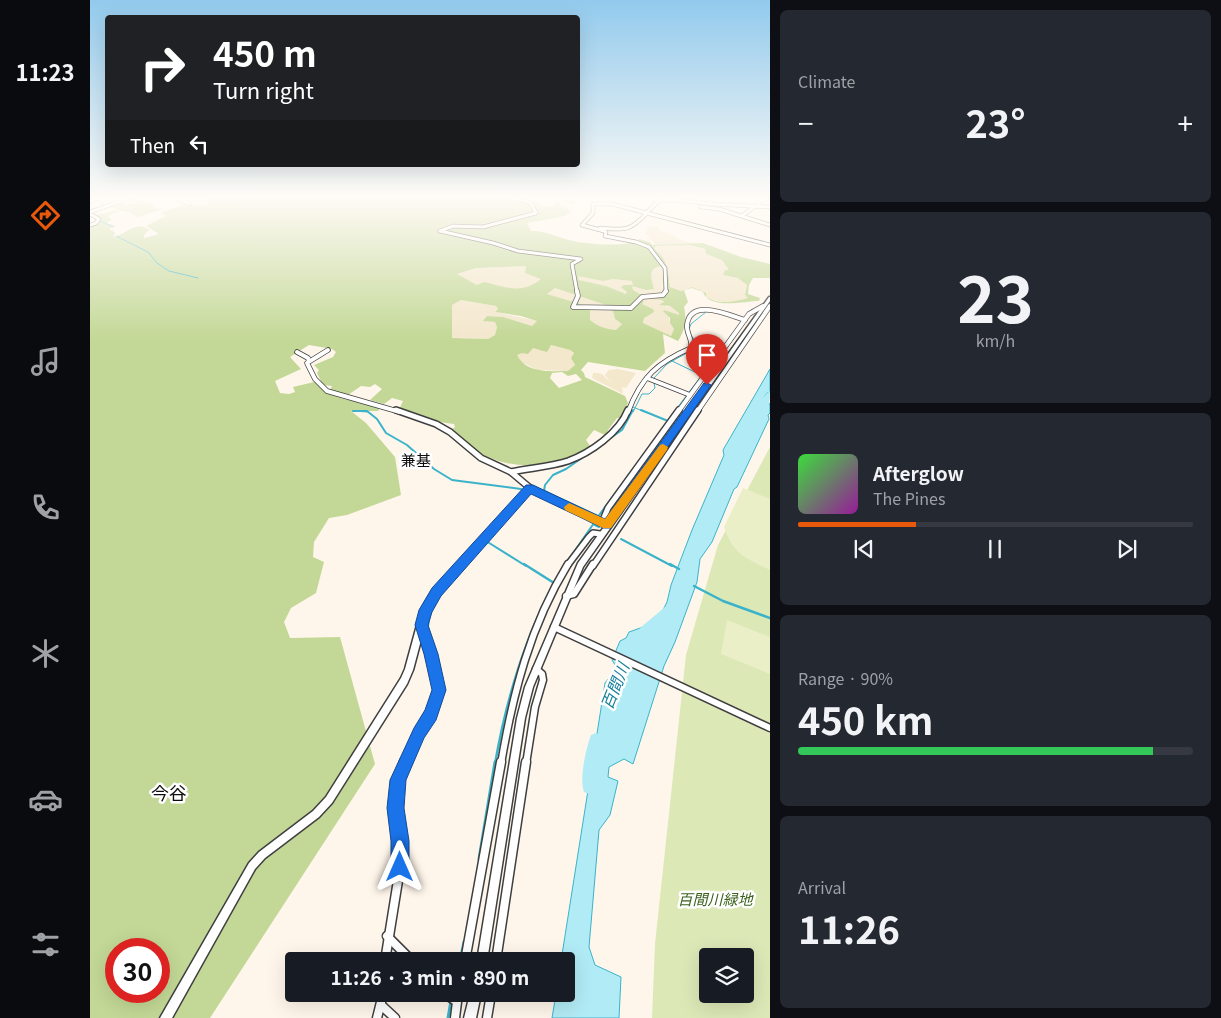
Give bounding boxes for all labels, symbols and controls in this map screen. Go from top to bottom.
text: 450 m [213,26,317,77]
icon: right [130,35,195,100]
text: 11:23 [15,55,75,87]
text: Climate [798,69,855,93]
text: Turn right [213,73,314,105]
text: 23° [965,94,1026,149]
text: − [798,102,814,142]
text: + [1177,102,1193,142]
icon: left [185,130,213,158]
text: Then [130,131,175,158]
icon: directions [28,198,63,233]
text: 23 [957,248,1034,342]
text: km/h [976,328,1015,352]
pin [686,334,728,385]
icon: arrive [693,341,721,369]
icon: music [28,344,63,379]
district label: 兼基 [401,449,431,470]
text: Afterglow [873,459,964,486]
text: The Pines [873,486,945,510]
icon: phone [28,490,63,525]
icon: previous [850,535,878,563]
icon: pause [981,535,1009,563]
icon: next [1113,535,1141,563]
icon: climate [28,636,63,671]
water label: 百間川 [594,657,635,712]
text: Range · 90% [798,666,893,690]
text: 450 km [798,691,933,746]
district label: 今谷 [151,779,187,805]
icon: car [28,782,63,817]
position arrow [373,840,425,892]
text: Arrival [798,875,846,899]
park label: 百間川緑地 [677,888,754,909]
text: 11:26 [798,900,900,955]
icon: filters [28,927,63,962]
speed limit sign: 30 [105,938,170,1003]
map controls [699,948,754,1003]
button: layers [699,948,754,1003]
text: 11:26 · 3 min · 890 m [331,963,529,990]

